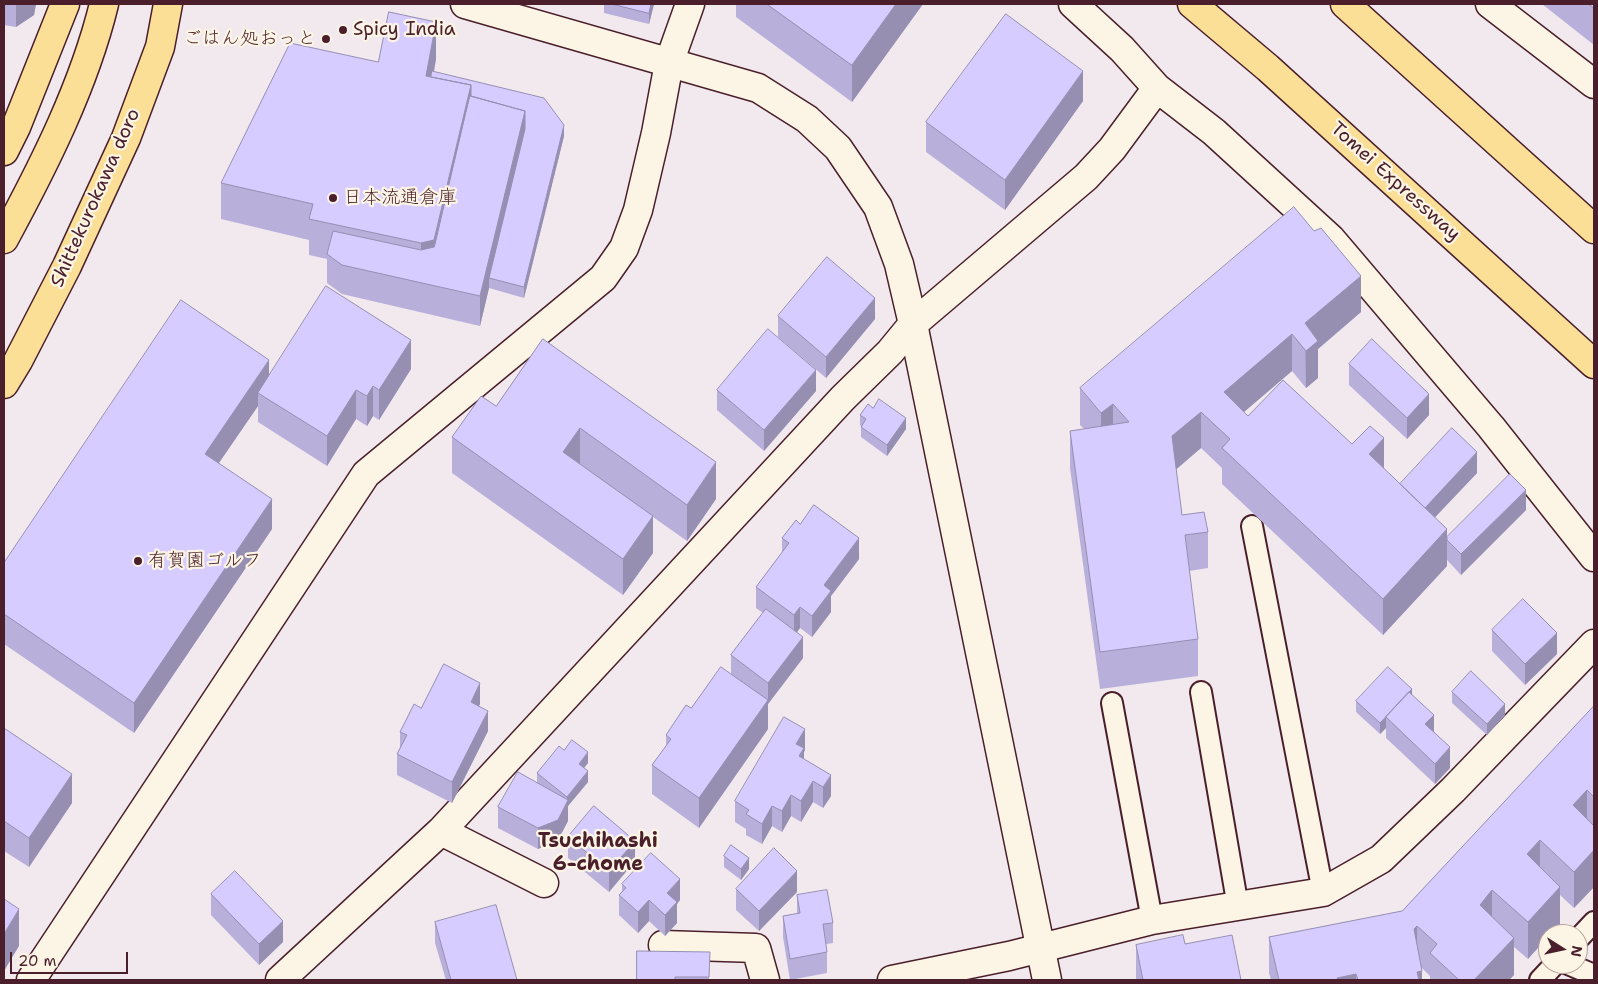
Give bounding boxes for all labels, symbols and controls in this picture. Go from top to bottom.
place label: Spicy India [353,19,456,41]
marker: Spicy India [337,24,349,36]
place label: ごはん処おっと [183,28,316,50]
marker: ごはん処おっと [320,33,332,45]
street label: Shittekurokawa doro [46,105,146,291]
street label: Tomei Expressway [1325,118,1465,246]
place label: 日本流通倉庫 [343,187,457,209]
marker: 日本流通倉庫 [327,192,339,204]
place label: 有賀園ゴルフ [148,550,262,572]
marker: 有賀園ゴルフ [132,555,144,567]
district label: Tsuchihashi 6-chome [538,830,658,877]
north arrow [1538,924,1588,974]
scale bar [12,942,130,974]
text: N [1567,944,1587,958]
text: 20 m [18,951,57,971]

